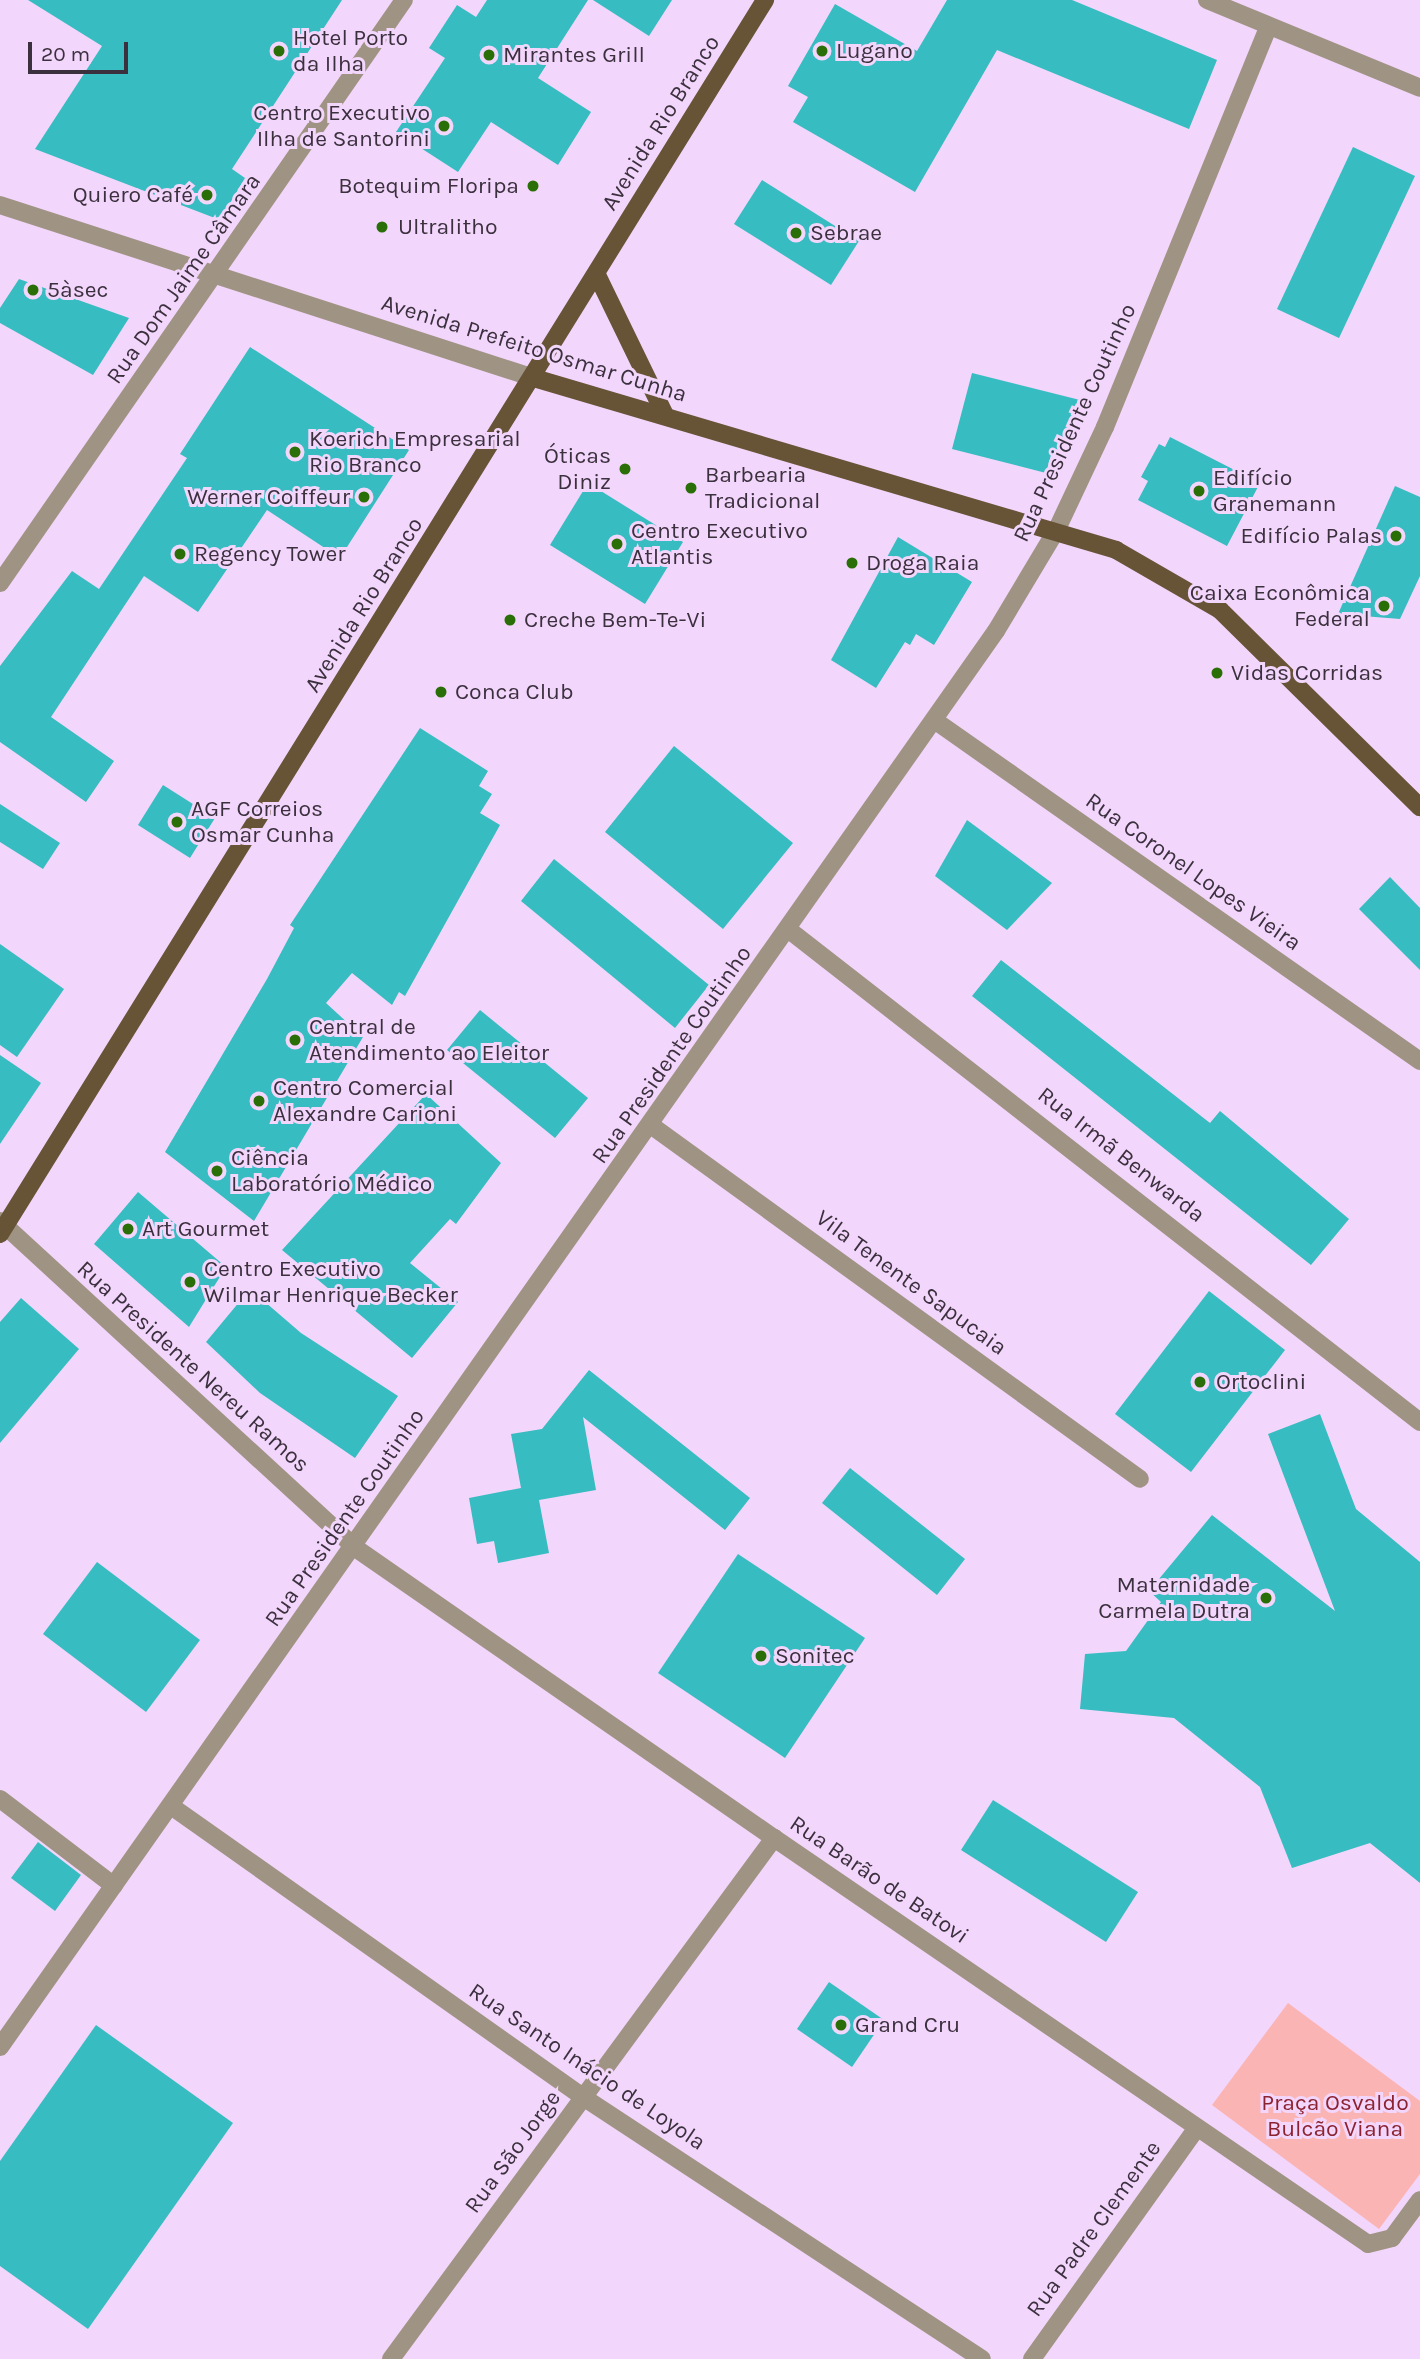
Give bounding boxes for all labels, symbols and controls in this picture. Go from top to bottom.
place label: Hotel Porto da Ilha [293,24,408,78]
scale bar [32,28,131,72]
street label: Avenida Rio Branco [596,30,726,216]
place label: Lugano [836,37,913,65]
place label: Mirantes Grill [503,41,645,69]
text: 20 m [41,42,90,66]
marker: Hotel Porto da Ilha [271,43,287,59]
marker: Lugano [814,43,830,59]
marker: Mirantes Grill [481,47,497,63]
place label: Centro Executivo Ilha de Santorini [253,99,430,153]
marker: Centro Executivo Ilha de Santorini [436,118,452,134]
street label: Rua Dom Jaime Câmara [101,169,267,389]
place label: Botequim Floripa [338,172,519,200]
marker: Botequim Floripa [525,178,541,194]
place label: Quiero Café [73,181,193,209]
marker: Quiero Café [199,187,215,203]
place label: Ultralitho [398,213,497,241]
marker: Ultralitho [372,217,392,237]
place label: Sebrae [810,219,882,247]
marker: Sebrae [788,225,804,241]
place label: 5àsec [47,276,108,304]
marker: 5àsec [25,282,41,298]
street label: Avenida Prefeito Osmar Cunha [378,289,690,409]
street label: Rua Presidente Coutinho [1008,300,1142,546]
place label: Koerich Empresarial Rio Branco [309,425,521,479]
place label: Óticas Diniz [544,442,611,496]
marker: Koerich Empresarial Rio Branco [287,444,303,460]
marker: Óticas Diniz [617,461,633,477]
place label: Barbearia Tradicional [705,461,821,515]
place label: Edifício Granemann [1213,464,1336,518]
marker: Barbearia Tradicional [683,480,699,496]
place label: Werner Coiffeur [187,483,350,511]
marker: Edifício Granemann [1191,483,1207,499]
marker: Werner Coiffeur [356,489,372,505]
street label: Avenida Rio Branco [299,512,429,698]
place label: Centro Executivo Atlantis [631,517,808,571]
place label: Edifício Palas [1241,522,1382,550]
marker: Edifício Palas [1388,528,1404,544]
marker: Centro Executivo Atlantis [609,536,625,552]
place label: Regency Tower [194,540,346,568]
marker: Regency Tower [172,546,188,562]
place label: Droga Raia [866,549,979,577]
marker: Droga Raia [844,555,860,571]
place label: Caixa Econômica Federal [1190,579,1370,633]
marker: Caixa Econômica Federal [1376,598,1392,614]
place label: Creche Bem-Te-Vi [524,606,706,634]
marker: Creche Bem-Te-Vi [502,612,518,628]
place label: Vidas Corridas [1231,659,1383,687]
marker: Vidas Corridas [1209,665,1225,681]
place label: Conca Club [455,678,574,706]
marker: Conca Club [433,684,449,700]
street label: Rua Coronel Lopes Vieira [1080,787,1306,957]
place label: AGF Correios Osmar Cunha [191,795,334,849]
marker: AGF Correios Osmar Cunha [169,814,185,830]
street label: Rua Presidente Coutinho [586,941,758,1169]
place label: Central de Atendimento ao Eleitor [309,1013,549,1067]
marker: Central de Atendimento ao Eleitor [287,1032,303,1048]
place label: Centro Comercial Alexandre Carioni [273,1074,457,1128]
street label: Rua Irmã Benwarda [1032,1081,1210,1229]
marker: Centro Comercial Alexandre Carioni [251,1093,267,1109]
place label: Ciência Laboratório Médico [231,1144,432,1198]
marker: Ciência Laboratório Médico [209,1163,225,1179]
street label: Vila Tenente Sapucaia [810,1204,1012,1362]
place label: Art Gourmet [142,1215,269,1243]
marker: Art Gourmet [120,1221,136,1237]
street label: Rua Presidente Nereu Ramos [71,1255,315,1479]
place label: Centro Executivo Wilmar Henrique Becker [204,1255,458,1309]
marker: Centro Executivo Wilmar Henrique Becker [182,1274,198,1290]
place label: Ortoclini [1216,1368,1306,1396]
marker: Ortoclini [1190,1372,1210,1392]
street label: Rua Presidente Coutinho [259,1404,431,1632]
place label: Maternidade Carmela Dutra [1098,1571,1250,1625]
marker: Maternidade Carmela Dutra [1256,1588,1276,1608]
place label: Sonitec [775,1642,855,1670]
marker: Sonitec [753,1648,769,1664]
street label: Rua Barão de Batovi [784,1810,974,1950]
street label: Rua Santo Inácio de Loyola [463,1977,711,2157]
place label: Grand Cru [855,2011,960,2039]
marker: Grand Cru [833,2017,849,2033]
street label: Rua São Jorge [459,2085,567,2219]
park label: Praça Osvaldo Bulcão Viana [1261,2089,1409,2143]
street label: Rua Padre Clemente [1021,2136,1167,2322]

